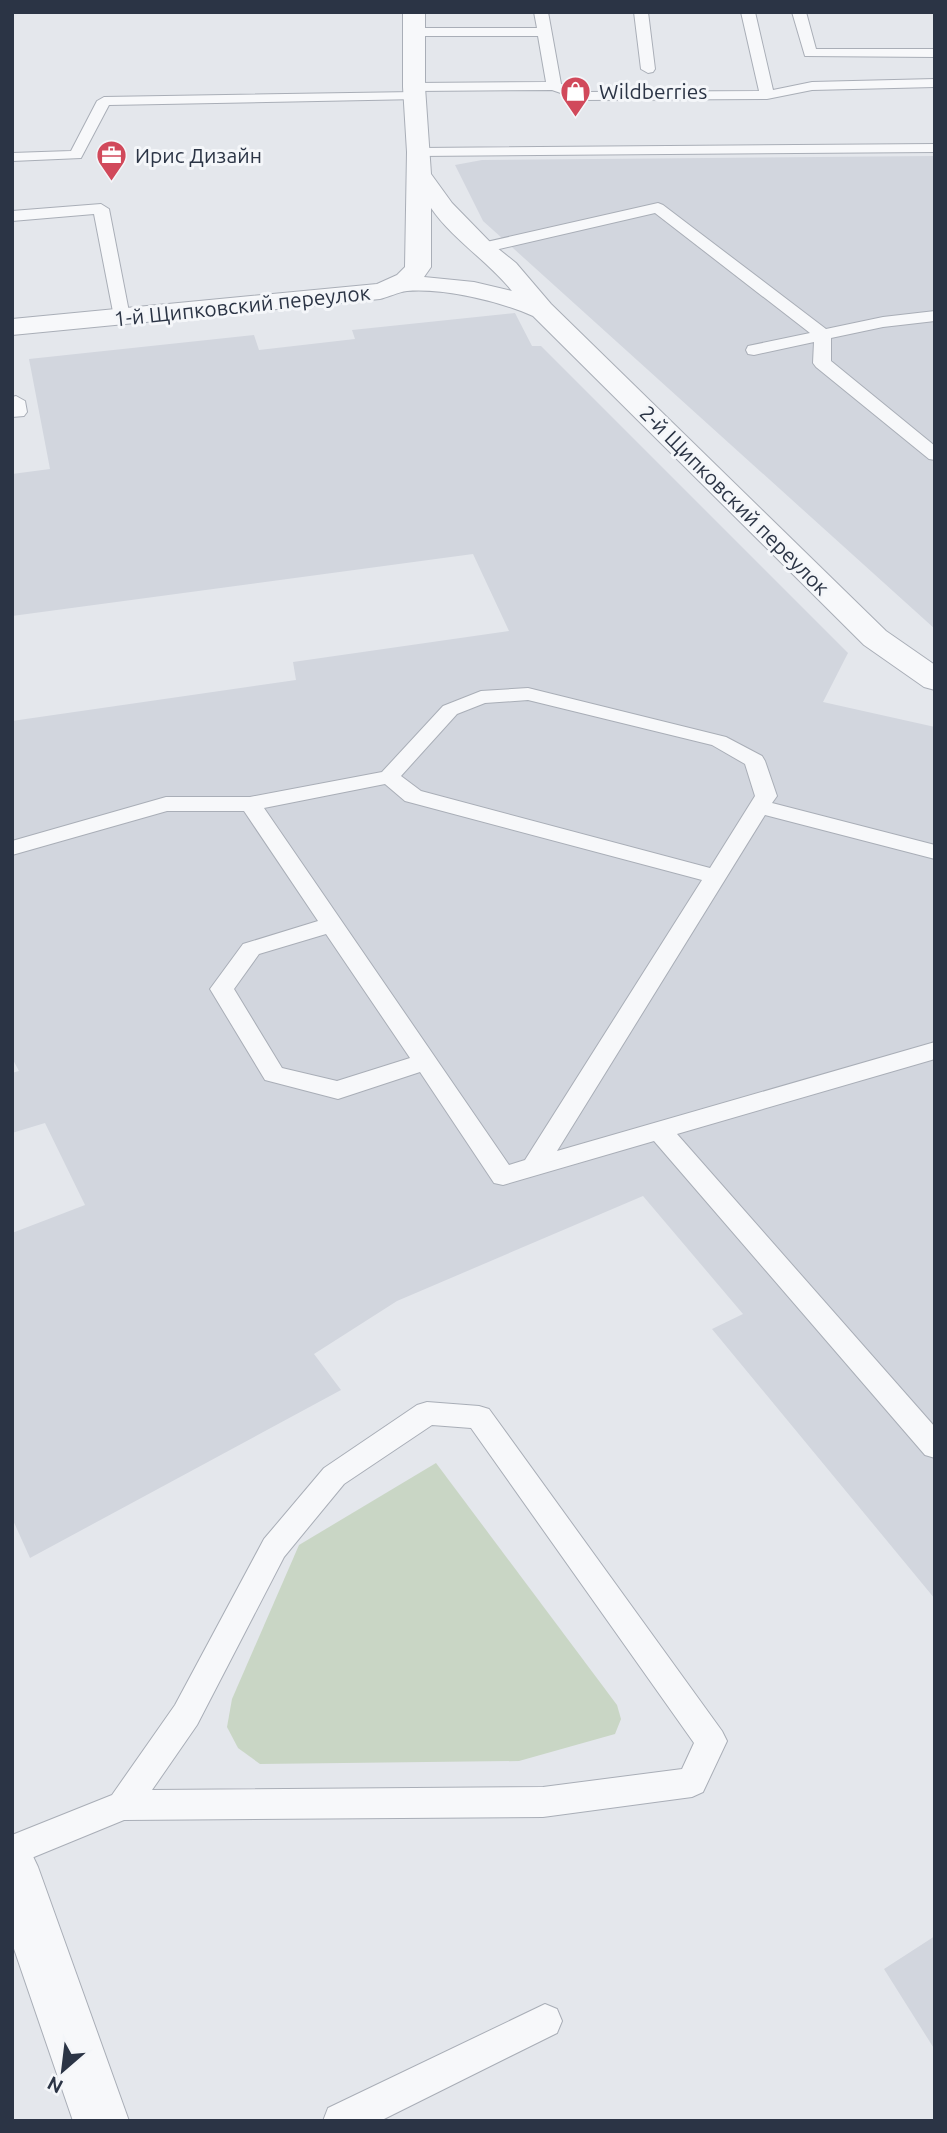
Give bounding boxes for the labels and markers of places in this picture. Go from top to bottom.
shop icon: Wildberries [559,74,593,118]
place label: Wildberries [599,79,707,103]
office icon: Ирис Дизайн [95,138,129,182]
place label: Ирис Дизайн [135,143,262,167]

